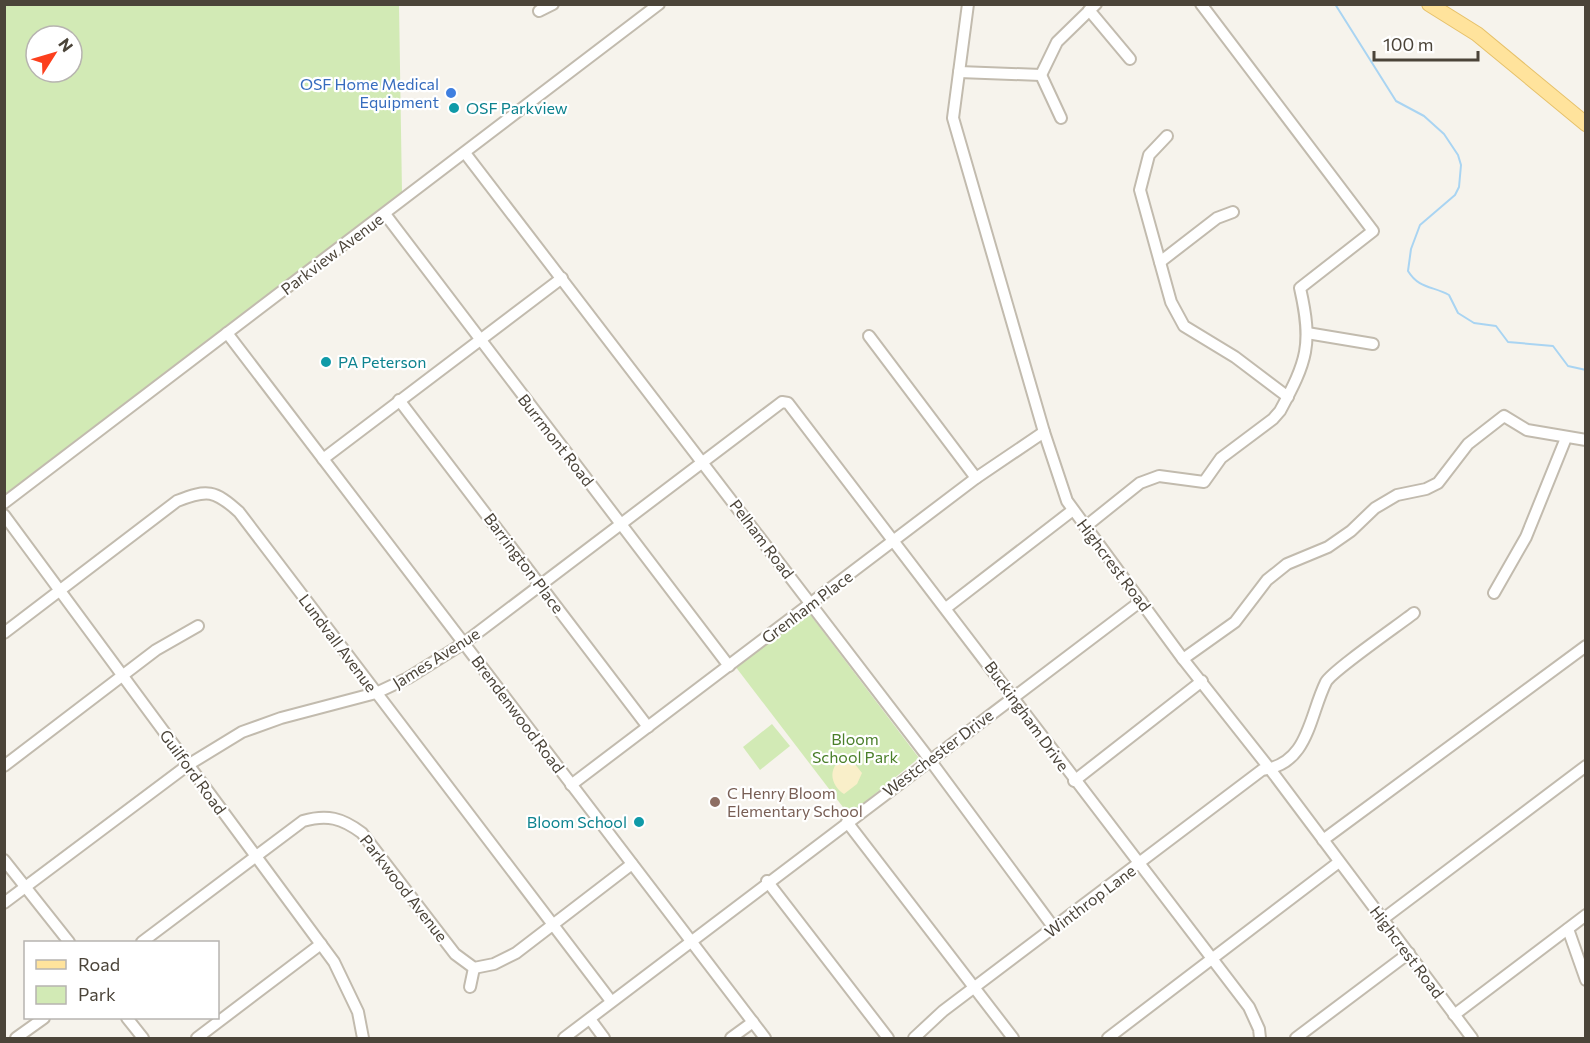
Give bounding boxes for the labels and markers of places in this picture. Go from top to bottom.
place label: OSF Home Medical Equipment [300,74,439,111]
marker: OSF Home Medical Equipment [444,86,458,100]
place label: OSF Parkview [466,98,568,117]
marker: OSF Parkview [447,101,461,115]
place label: PA Peterson [338,352,426,371]
marker: PA Peterson [319,355,333,369]
place label: C Henry Bloom Elementary School [727,783,863,820]
marker: C Henry Bloom Elementary School [708,795,722,809]
place label: Bloom School [527,812,627,831]
marker: Bloom School [632,815,646,829]

